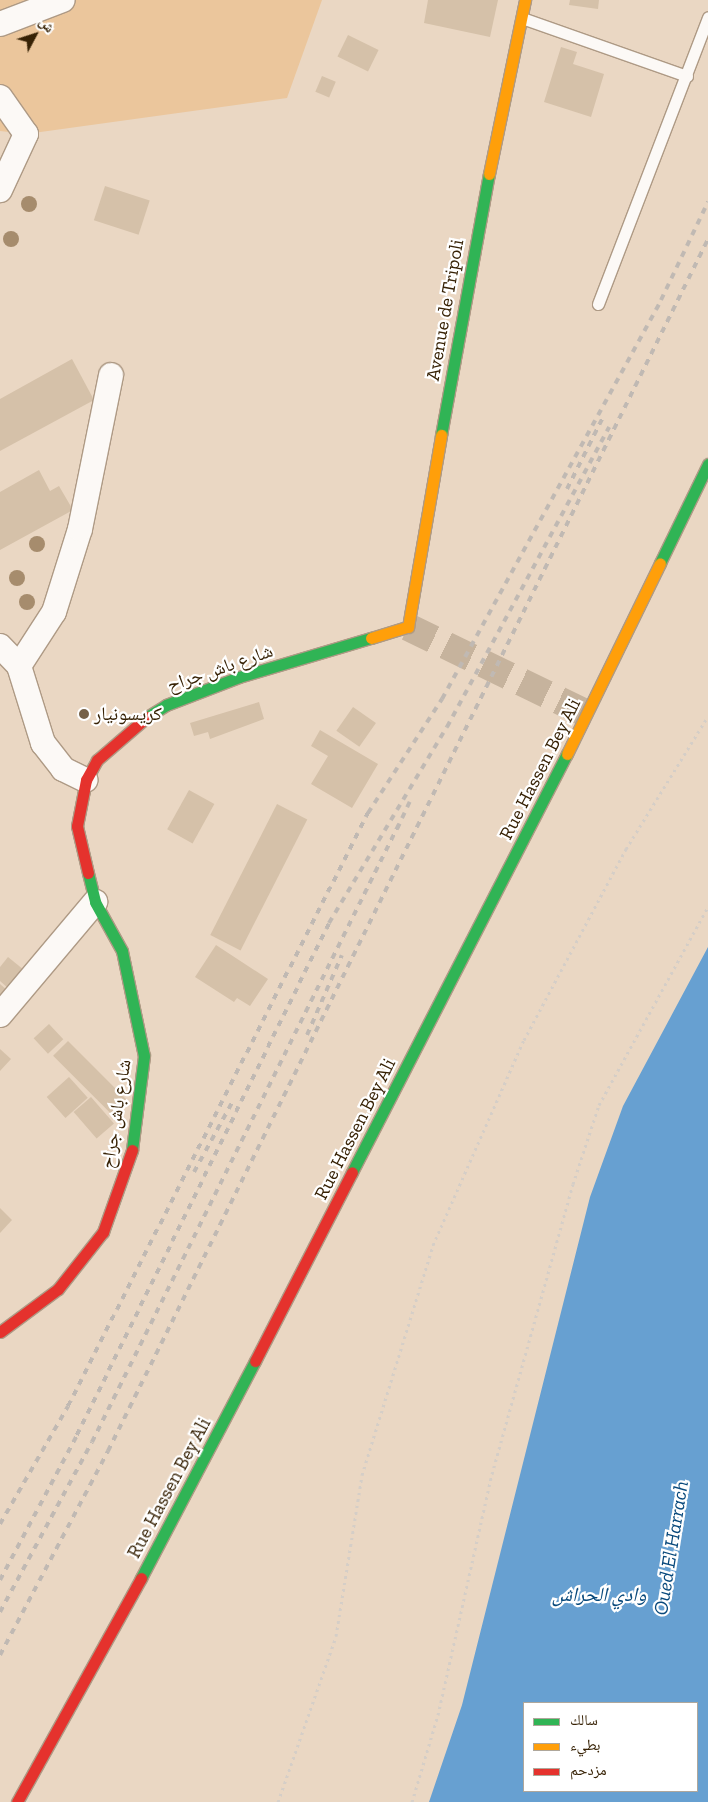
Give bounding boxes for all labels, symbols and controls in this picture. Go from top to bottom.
north arrow [10,10,60,60]
text: ش [36,14,58,36]
street label: Avenue de Tripoli [421,237,469,383]
street label: شارع باش جراح [164,639,276,697]
street label: Rue Hassen Bey Ali [494,694,586,844]
place label: كريسونيار [94,703,162,725]
marker: كريسونيار [78,708,90,720]
street label: Rue Hassen Bey Ali [309,1054,401,1204]
street label: شارع باش جراح [96,1058,136,1170]
street label: Rue Hassen Bey Ali [122,1414,216,1562]
water label: Oued El Harrach [649,1479,693,1617]
water label: وادي الحراش [552,1582,646,1606]
legend [523,1702,698,1792]
text: سالك [570,1711,598,1729]
text: بطيء [570,1736,600,1754]
text: مزدحم [570,1761,607,1779]

